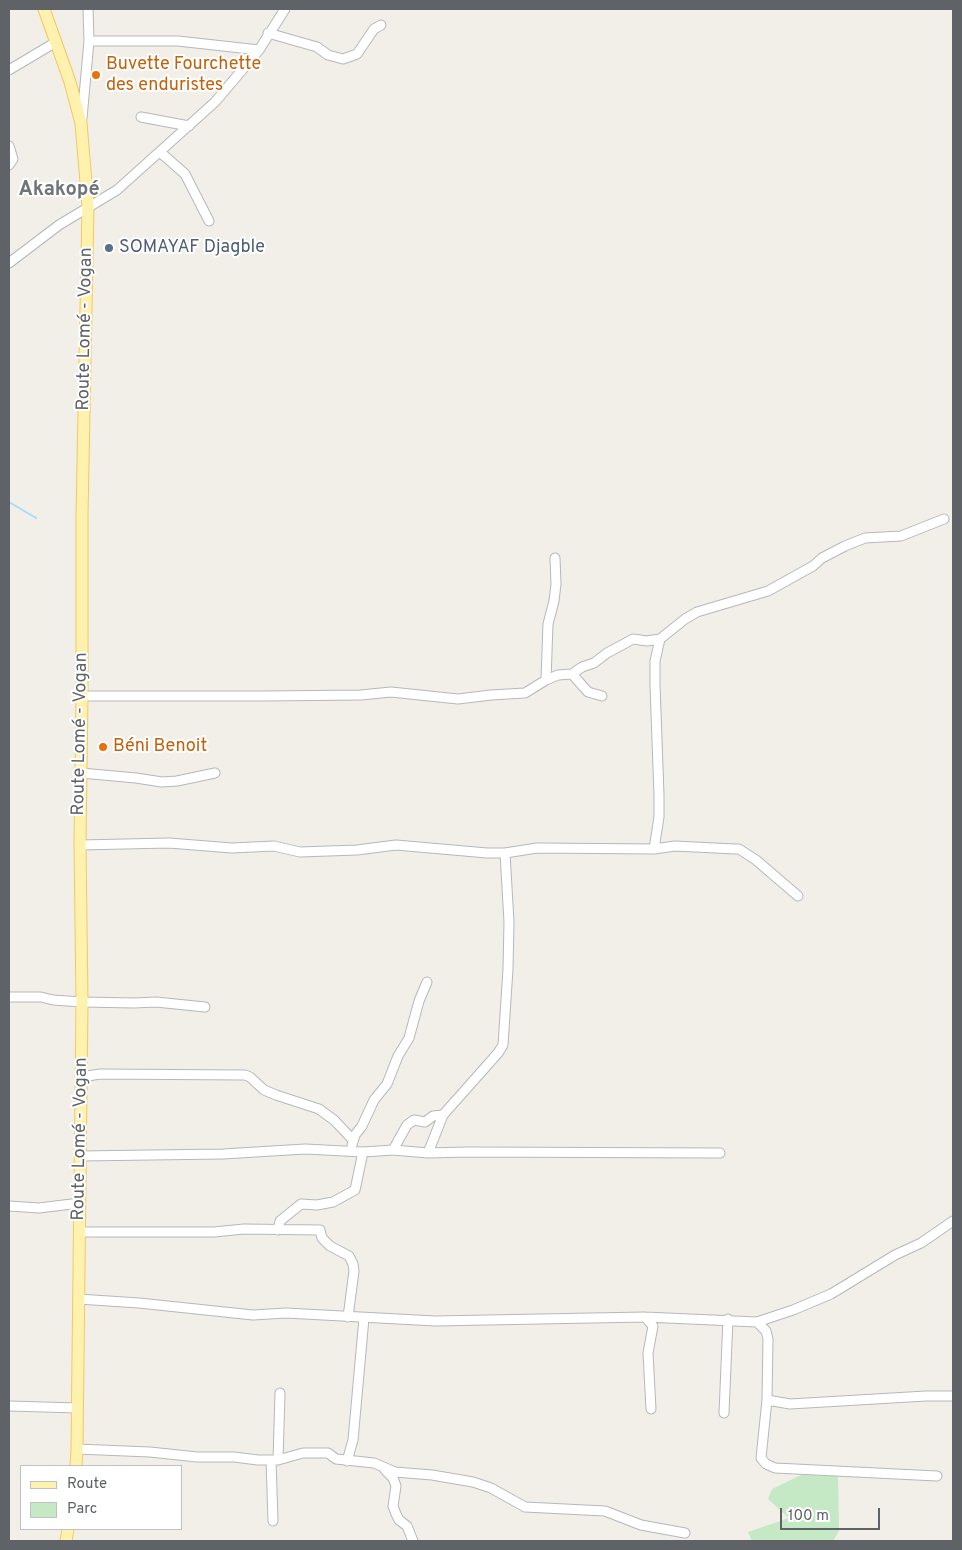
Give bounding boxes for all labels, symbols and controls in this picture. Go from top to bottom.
place label: Buvette Fourchette des enduristes [106,54,261,96]
marker: Buvette Fourchette des enduristes [90,69,102,81]
district label: Akakopé [18,179,100,203]
place label: SOMAYAF Djagble [119,237,265,259]
marker: SOMAYAF Djagble [103,242,115,254]
street label: Route Lomé - Vogan [74,247,98,411]
street label: Route Lomé - Vogan [69,652,93,816]
place label: Béni Benoit [113,736,207,758]
marker: Béni Benoit [97,741,109,753]
street label: Route Lomé - Vogan [69,1057,93,1221]
legend [20,1465,182,1530]
text: Route [67,1475,107,1494]
scale bar [782,1498,882,1530]
text: Parc [67,1500,97,1519]
text: 100 m [788,1507,829,1526]

